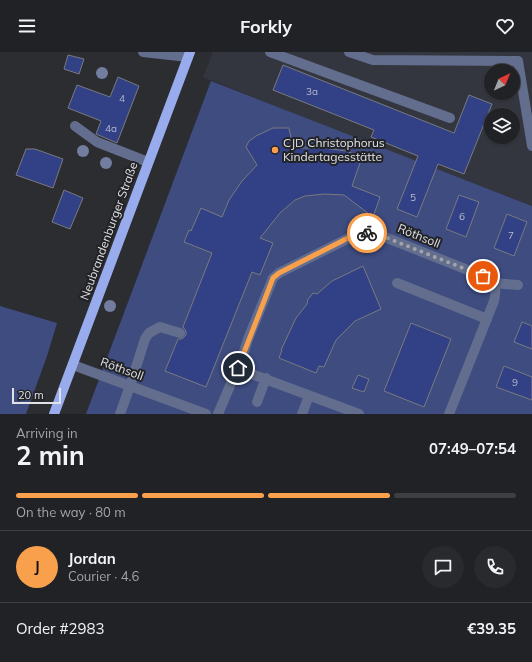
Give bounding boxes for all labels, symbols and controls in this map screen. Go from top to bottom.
icon: menu [16,15,38,37]
text: Forkly [240,15,292,38]
icon: heart [494,15,516,37]
north arrow [484,64,520,100]
map controls [484,64,520,144]
house number: 3a [306,85,318,98]
house number: 4 [119,92,125,105]
button: layers [484,108,520,144]
house number: 4a [105,122,117,135]
place label: CJD Christophorus Kindertagesstätte [283,135,385,164]
marker: CJD Christophorus Kindertagesstätte [270,145,280,155]
street label: Neubrandenburger Straße [77,160,141,302]
house number: 5 [410,191,416,204]
house number: 6 [459,210,465,223]
courier [347,213,387,253]
street label: Röthsoll [396,220,443,251]
icon: bike [356,222,378,244]
house number: 7 [508,229,514,242]
pin [466,259,500,293]
icon: bag [472,265,494,287]
pin [221,351,255,385]
street label: Röthsoll [99,354,146,383]
icon: home [227,357,249,379]
house number: 9 [512,376,518,389]
scale bar [12,386,61,405]
text: 20 m [18,388,44,402]
text: Arriving in [16,425,78,441]
text: 2 min [16,439,85,472]
text: 07:49–07:54 [429,439,516,458]
text: On the way · 80 m [16,504,126,520]
button: chat [422,546,464,588]
button: phone [474,546,516,588]
text: Jordan [68,549,116,568]
text: J [34,557,40,576]
text: Courier · 4.6 [68,568,139,584]
text: Order #2983 [16,619,104,638]
text: €39.35 [467,619,516,638]

